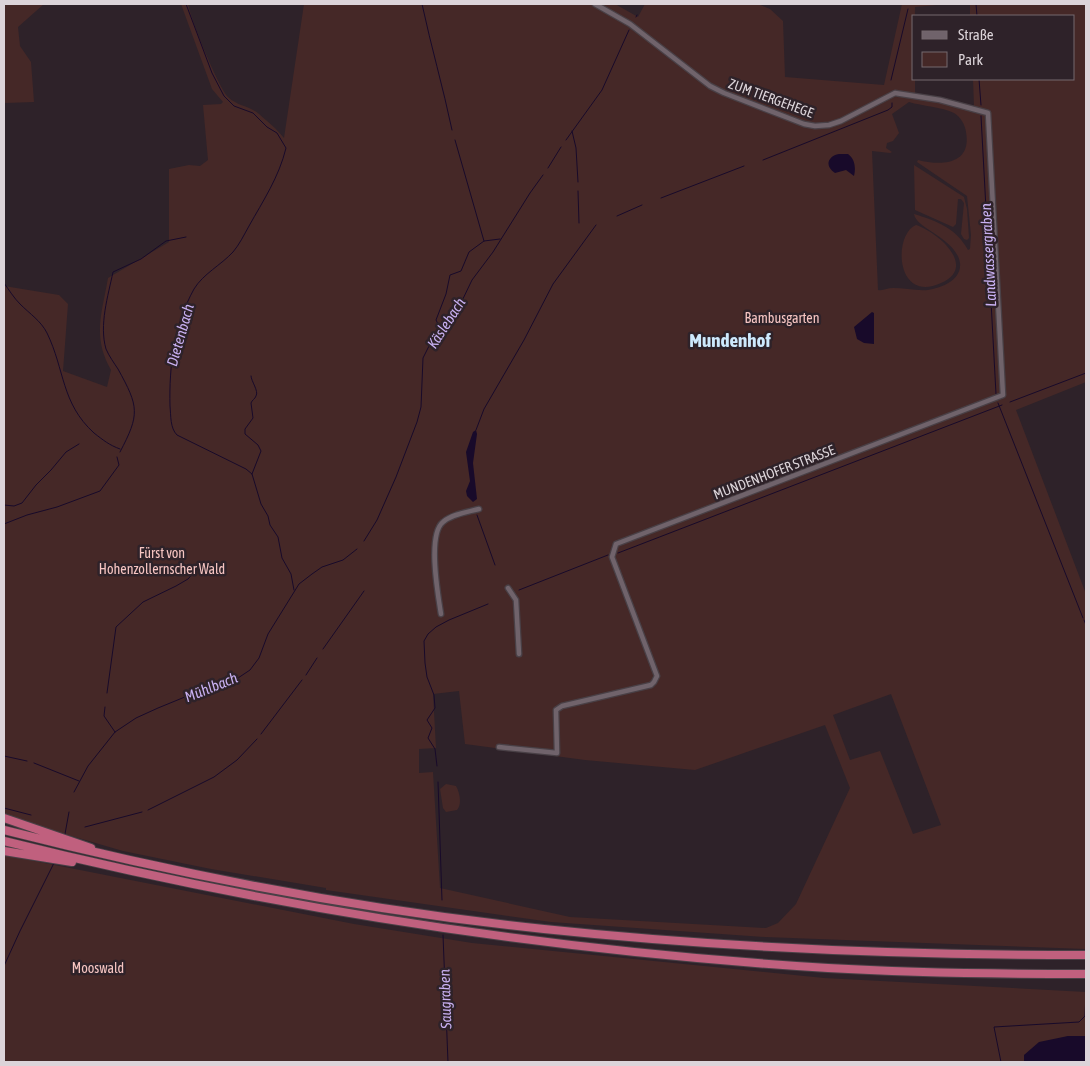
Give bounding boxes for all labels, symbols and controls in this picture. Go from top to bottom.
legend [912,15,1075,80]
text: Straße [958,26,994,43]
text: Park [958,51,983,68]
street label: ZUM TIERGEHEGE [726,75,816,121]
water label: Landwassergraben [977,203,999,307]
water label: Käslebach [423,295,469,351]
water label: Dietenbach [163,302,197,368]
park label: Bambusgarten [745,310,819,326]
district label: Mundenhof [689,329,771,351]
street label: MUNDENHOFER STRASSE [711,442,837,502]
park label: Fürst von Hohenzollernscher Wald [99,545,225,577]
water label: Mühlbach [182,669,240,705]
park label: Mooswald [72,960,124,976]
water label: Saugraben [435,969,455,1030]

